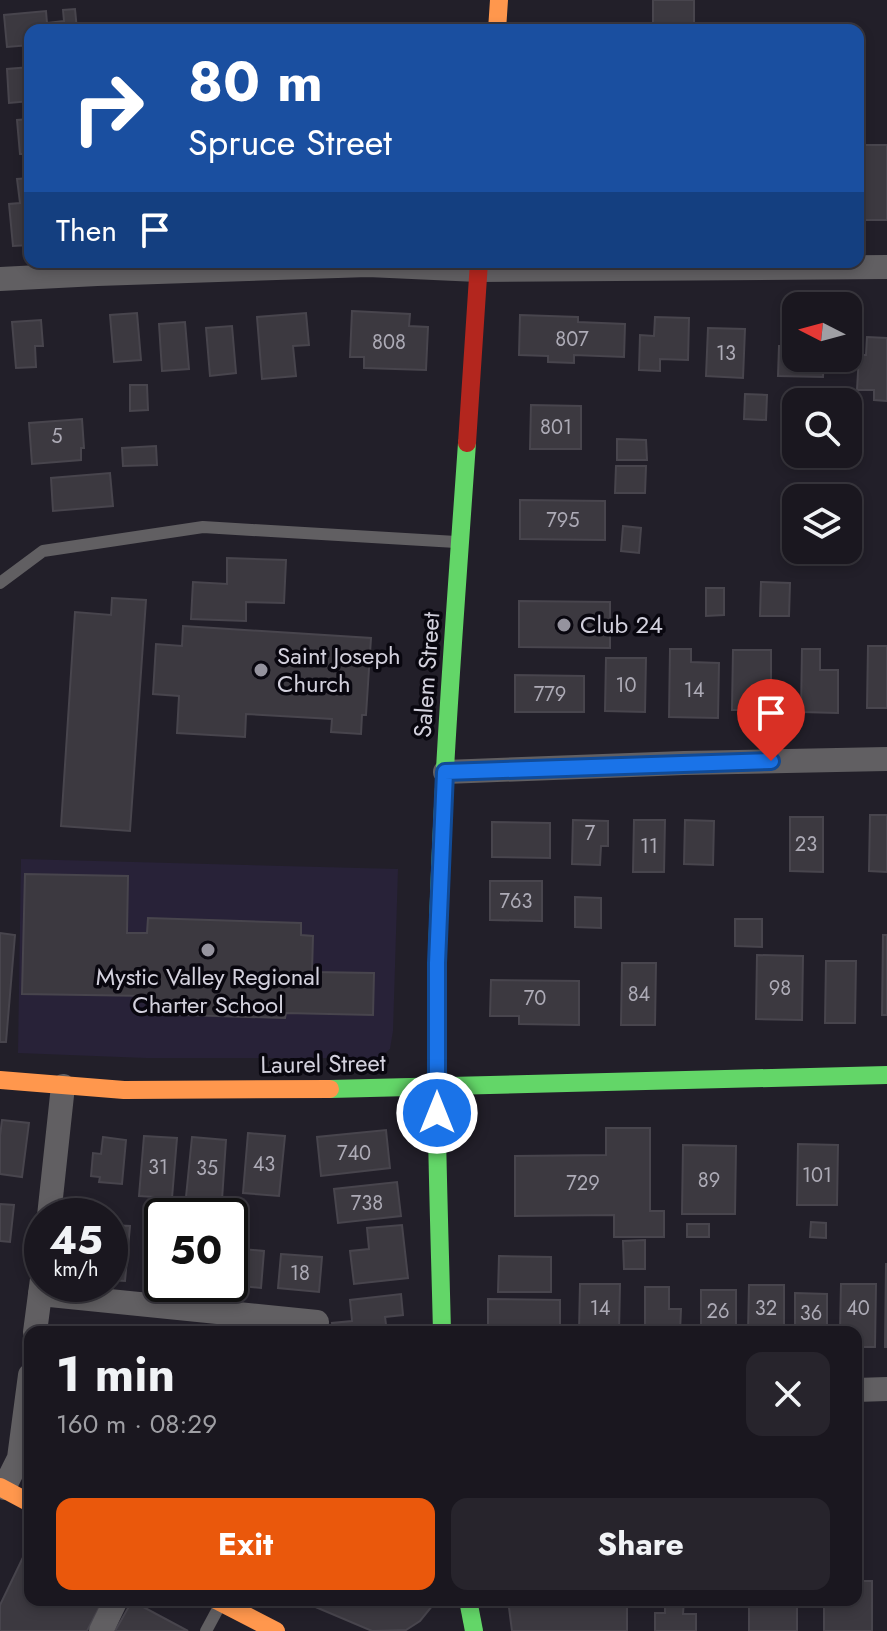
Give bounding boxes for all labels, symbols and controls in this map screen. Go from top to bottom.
text: 80 m [188,41,323,122]
icon: right [56,56,160,160]
text: Spruce Street [188,116,392,168]
icon: arrive [133,208,177,252]
text: Then [56,209,117,252]
north arrow [782,292,862,372]
map controls [782,292,862,564]
house number: 807 [555,325,589,354]
house number: 808 [372,328,406,357]
house number: 13 [716,339,736,368]
button: search [782,388,862,468]
house number: 801 [540,413,572,442]
house number: 5 [51,422,63,451]
button: layers [782,484,862,564]
house number: 795 [546,506,580,535]
place label: Club 24 [580,607,663,642]
street label: Salem Street [405,611,448,739]
marker: Club 24 [555,616,573,634]
place label: Saint Joseph Church [277,638,401,701]
marker: Saint Joseph Church [252,661,270,679]
house number: 10 [616,671,637,700]
house number: 14 [684,676,705,705]
pin [737,679,805,761]
house number: 779 [534,680,566,709]
icon: arrive [749,691,793,735]
house number: 7 [585,819,596,848]
house number: 23 [795,830,817,859]
house number: 11 [640,832,658,861]
house number: 763 [500,887,533,916]
marker: Mystic Valley Regional Charter School [199,941,217,959]
place label: Mystic Valley Regional Charter School [96,959,320,1022]
house number: 98 [769,974,791,1003]
house number: 84 [628,980,651,1009]
house number: 70 [524,984,546,1013]
street label: Laurel Street [260,1045,386,1082]
position arrow [395,1071,479,1155]
house number: 740 [337,1139,371,1168]
house number: 43 [253,1150,275,1179]
house number: 31 [148,1153,168,1182]
house number: 35 [196,1154,218,1183]
house number: 101 [802,1161,832,1190]
house number: 89 [698,1166,720,1195]
house number: 729 [566,1169,600,1198]
house number: 738 [351,1189,383,1218]
speed limit sign: 50 [144,1198,248,1302]
text: 45 [49,1211,103,1269]
text: km/h [53,1255,99,1284]
house number: 18 [290,1259,310,1288]
house number: 14 [590,1294,611,1323]
house number: 32 [755,1294,777,1323]
house number: 40 [846,1294,870,1323]
house number: 26 [707,1297,729,1326]
house number: 36 [800,1299,822,1328]
text: 1 min [56,1340,175,1409]
button: close [746,1352,830,1436]
text: 160 m · 08:29 [56,1405,217,1443]
button: Exit [56,1498,435,1590]
button: Share [451,1498,830,1590]

